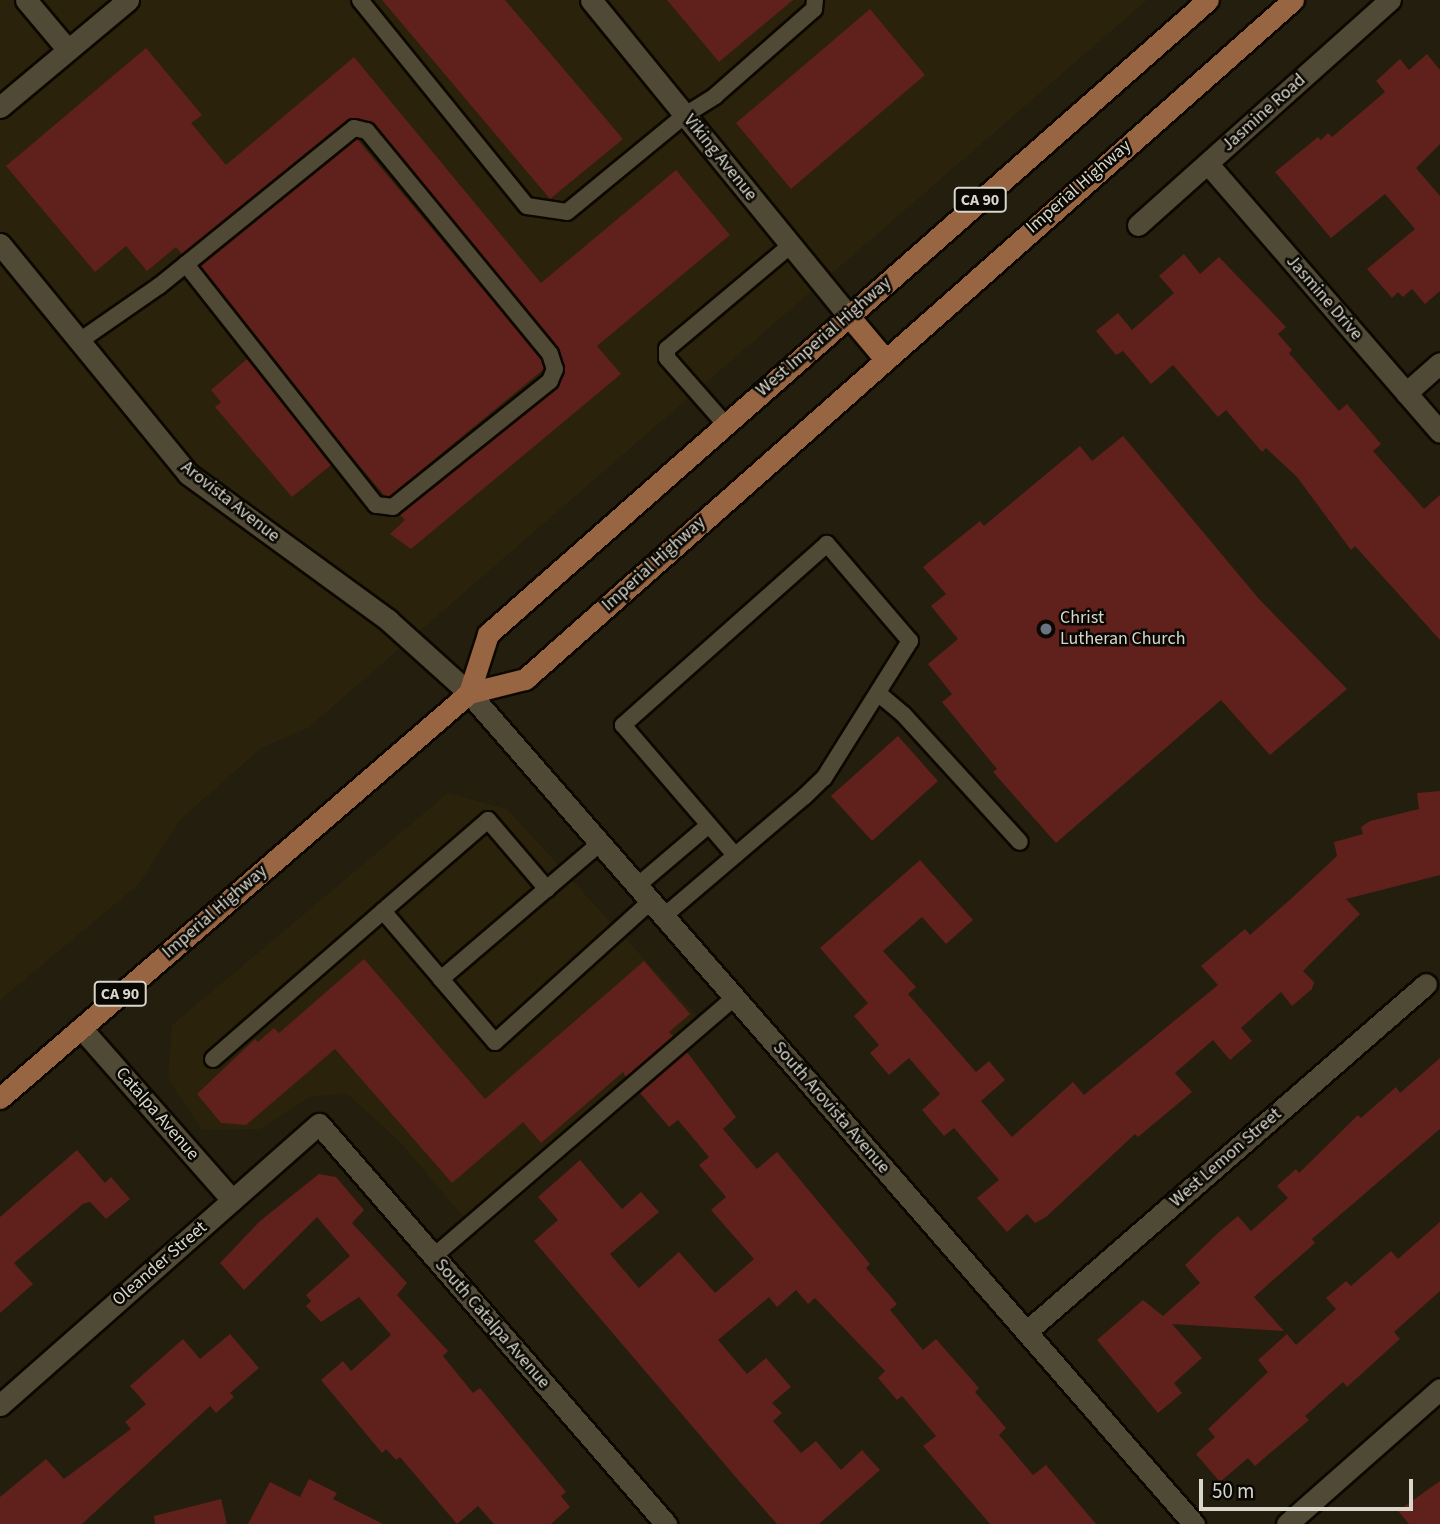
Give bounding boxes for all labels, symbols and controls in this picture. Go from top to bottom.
street label: Jasmine Road [1218,70,1310,156]
street label: Viking Avenue [679,110,761,206]
street label: Imperial Highway [1022,136,1136,238]
road number: CA 90 [952,188,1008,212]
street label: Jasmine Drive [1281,251,1367,345]
street label: West Imperial Highway [752,273,896,401]
street label: Arovista Avenue [176,457,284,547]
street label: Imperial Highway [598,512,710,616]
place label: Christ Lutheran Church [1060,608,1185,650]
marker: Christ Lutheran Church [1038,621,1054,637]
street label: Imperial Highway [158,861,272,963]
road number: CA 90 [92,982,148,1006]
street label: South Arovista Avenue [768,1038,894,1178]
street label: Catalpa Avenue [111,1063,203,1165]
street label: West Lemon Street [1166,1104,1286,1212]
street label: Oleander Street [108,1217,212,1311]
street label: South Catalpa Avenue [430,1255,554,1393]
scale bar [1202,1464,1416,1508]
text: 50 m [1212,1476,1254,1506]

